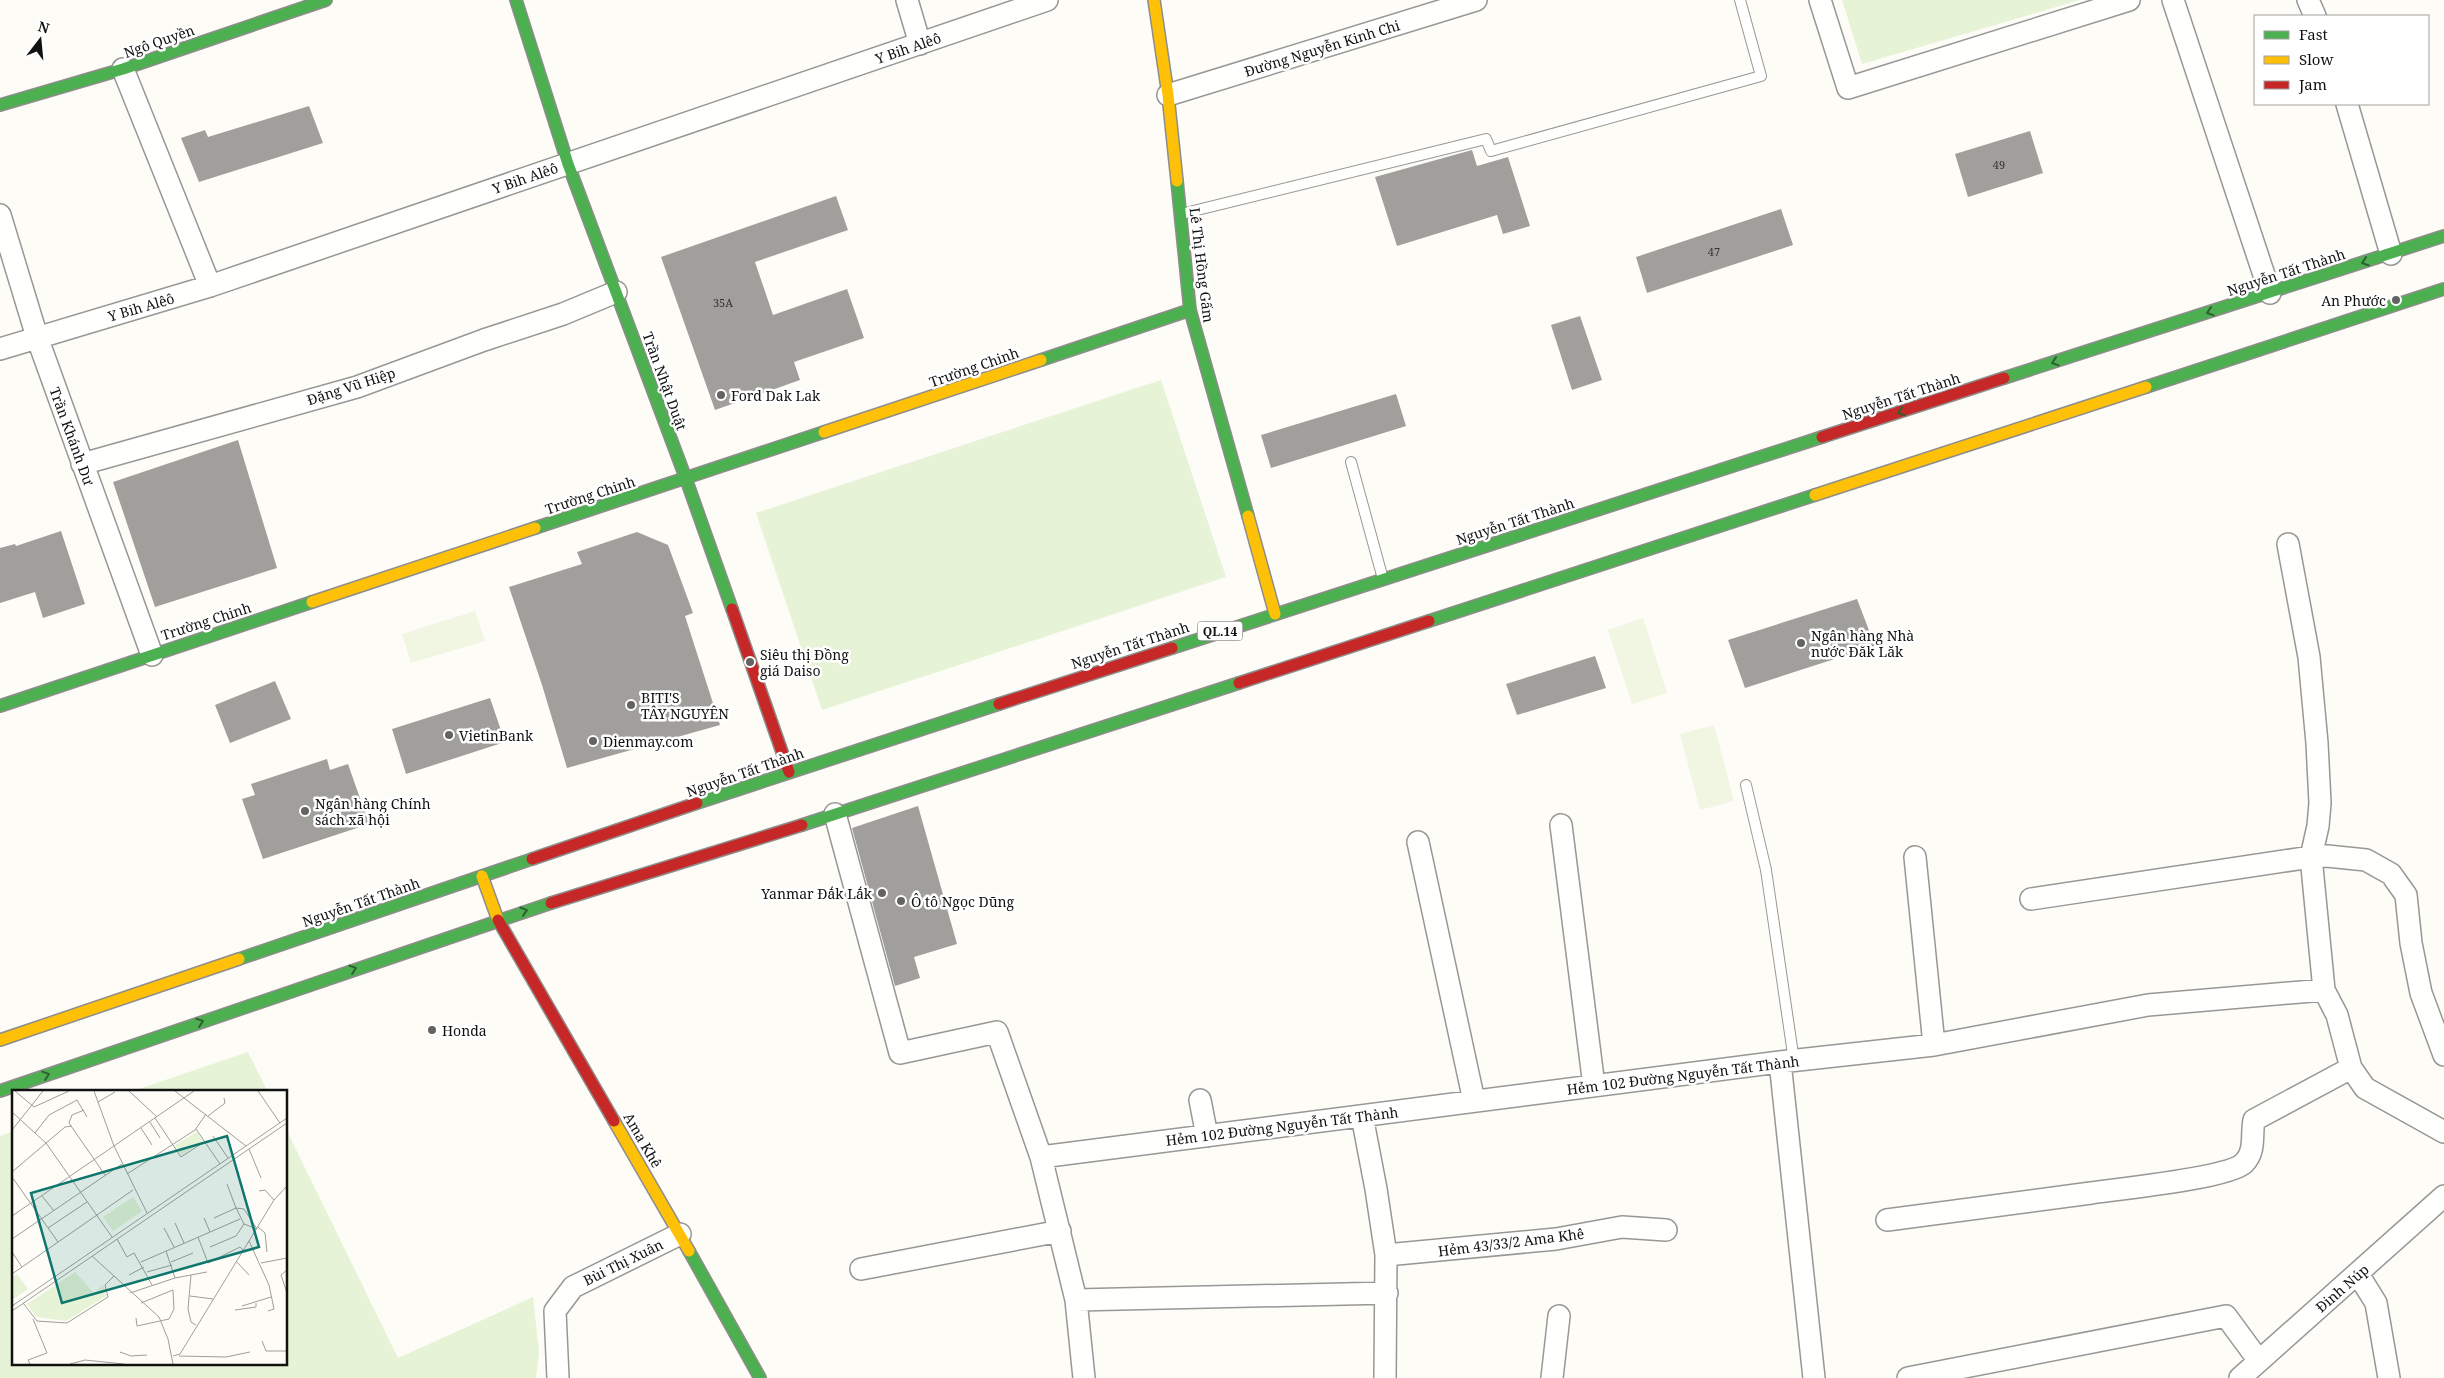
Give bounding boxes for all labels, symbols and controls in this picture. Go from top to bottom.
north arrow [15,15,65,65]
street label: Đường Nguyễn Kinh Chi [1242,15,1403,81]
legend [2254,15,2429,105]
text: N [36,16,52,38]
street label: Ngô Quyền [121,20,197,62]
text: Fast [2299,24,2328,44]
street label: Y Bih Alêô [872,28,943,68]
text: Slow [2299,49,2333,69]
text: Jam [2298,74,2327,94]
house number: 49 [1993,157,2005,172]
street label: Y Bih Alêô [489,158,560,198]
street label: Lê Thị Hồng Gấm [1186,206,1218,324]
house number: 47 [1708,244,1720,259]
street label: Nguyễn Tất Thành [2225,244,2348,300]
one-way arrow [2361,257,2369,267]
street label: Y Bih Alêô [105,288,176,326]
place label: An Phước [2321,291,2386,310]
marker: An Phước [2390,294,2402,306]
house number: 35A [713,295,733,310]
one-way arrow [2206,307,2215,317]
street label: Trần Nhật Duật [638,329,692,433]
street label: Trường Chinh [927,343,1021,391]
one-way arrow [2052,357,2060,367]
street label: Đặng Vũ Hiệp [304,363,398,409]
street label: Nguyễn Tất Thành [1840,368,1963,424]
street label: Trần Khánh Dư [45,384,99,488]
place label: Ford Dak Lak [731,386,821,405]
marker: Ford Dak Lak [715,389,727,401]
one-way arrow [1897,406,1905,416]
street label: Trường Chinh [543,471,638,518]
street label: Nguyễn Tất Thành [1454,493,1577,549]
street label: Trường Chinh [159,597,254,644]
street label: Nguyễn Tất Thành [1069,617,1192,673]
road number: QL.14 [1198,622,1242,640]
place label: Ngân hàng Nhà nước Đăk Lăk [1811,626,1914,661]
marker: Ngân hàng Nhà nước Đăk Lăk [1795,637,1807,649]
place label: Siêu thị Đồng giá Daiso [760,645,849,680]
marker: Siêu thị Đồng giá Daiso [744,656,756,668]
place label: BITI'S TÂY NGUYÊN [641,688,729,723]
marker: BITI'S TÂY NGUYÊN [625,699,637,711]
place label: VietinBank [459,726,534,745]
marker: VietinBank [443,729,455,741]
place label: Dienmay.com [603,732,693,751]
marker: Dienmay.com [587,735,599,747]
street label: Nguyễn Tất Thành [684,743,806,801]
place label: Ngân hàng Chính sách xã hội [315,794,431,829]
marker: Ngân hàng Chính sách xã hội [299,805,311,817]
street label: Nguyễn Tất Thành [300,873,422,931]
place label: Yanmar Đắk Lắk [760,884,873,903]
marker: Yanmar Đắk Lắk [876,887,888,899]
place label: Ô tô Ngọc Dũng [911,892,1015,911]
marker: Ô tô Ngọc Dũng [895,895,907,907]
one-way arrow [519,907,528,917]
one-way arrow [349,965,357,975]
one-way arrow [195,1018,203,1028]
place label: Honda [442,1021,487,1040]
marker: Honda [426,1024,438,1036]
street label: Hẻm 102 Đường Nguyễn Tất Thành [1566,1051,1801,1099]
one-way arrow [41,1071,50,1081]
inset map [12,1090,288,1366]
street label: Hẻm 102 Đường Nguyễn Tất Thành [1165,1102,1400,1150]
street label: Ama Khê [620,1109,666,1171]
street label: Hẻm 43/33/2 Ama Khê [1437,1224,1585,1260]
street label: Bùi Thị Xuân [580,1234,666,1290]
street label: Đinh Núp [2311,1260,2373,1316]

